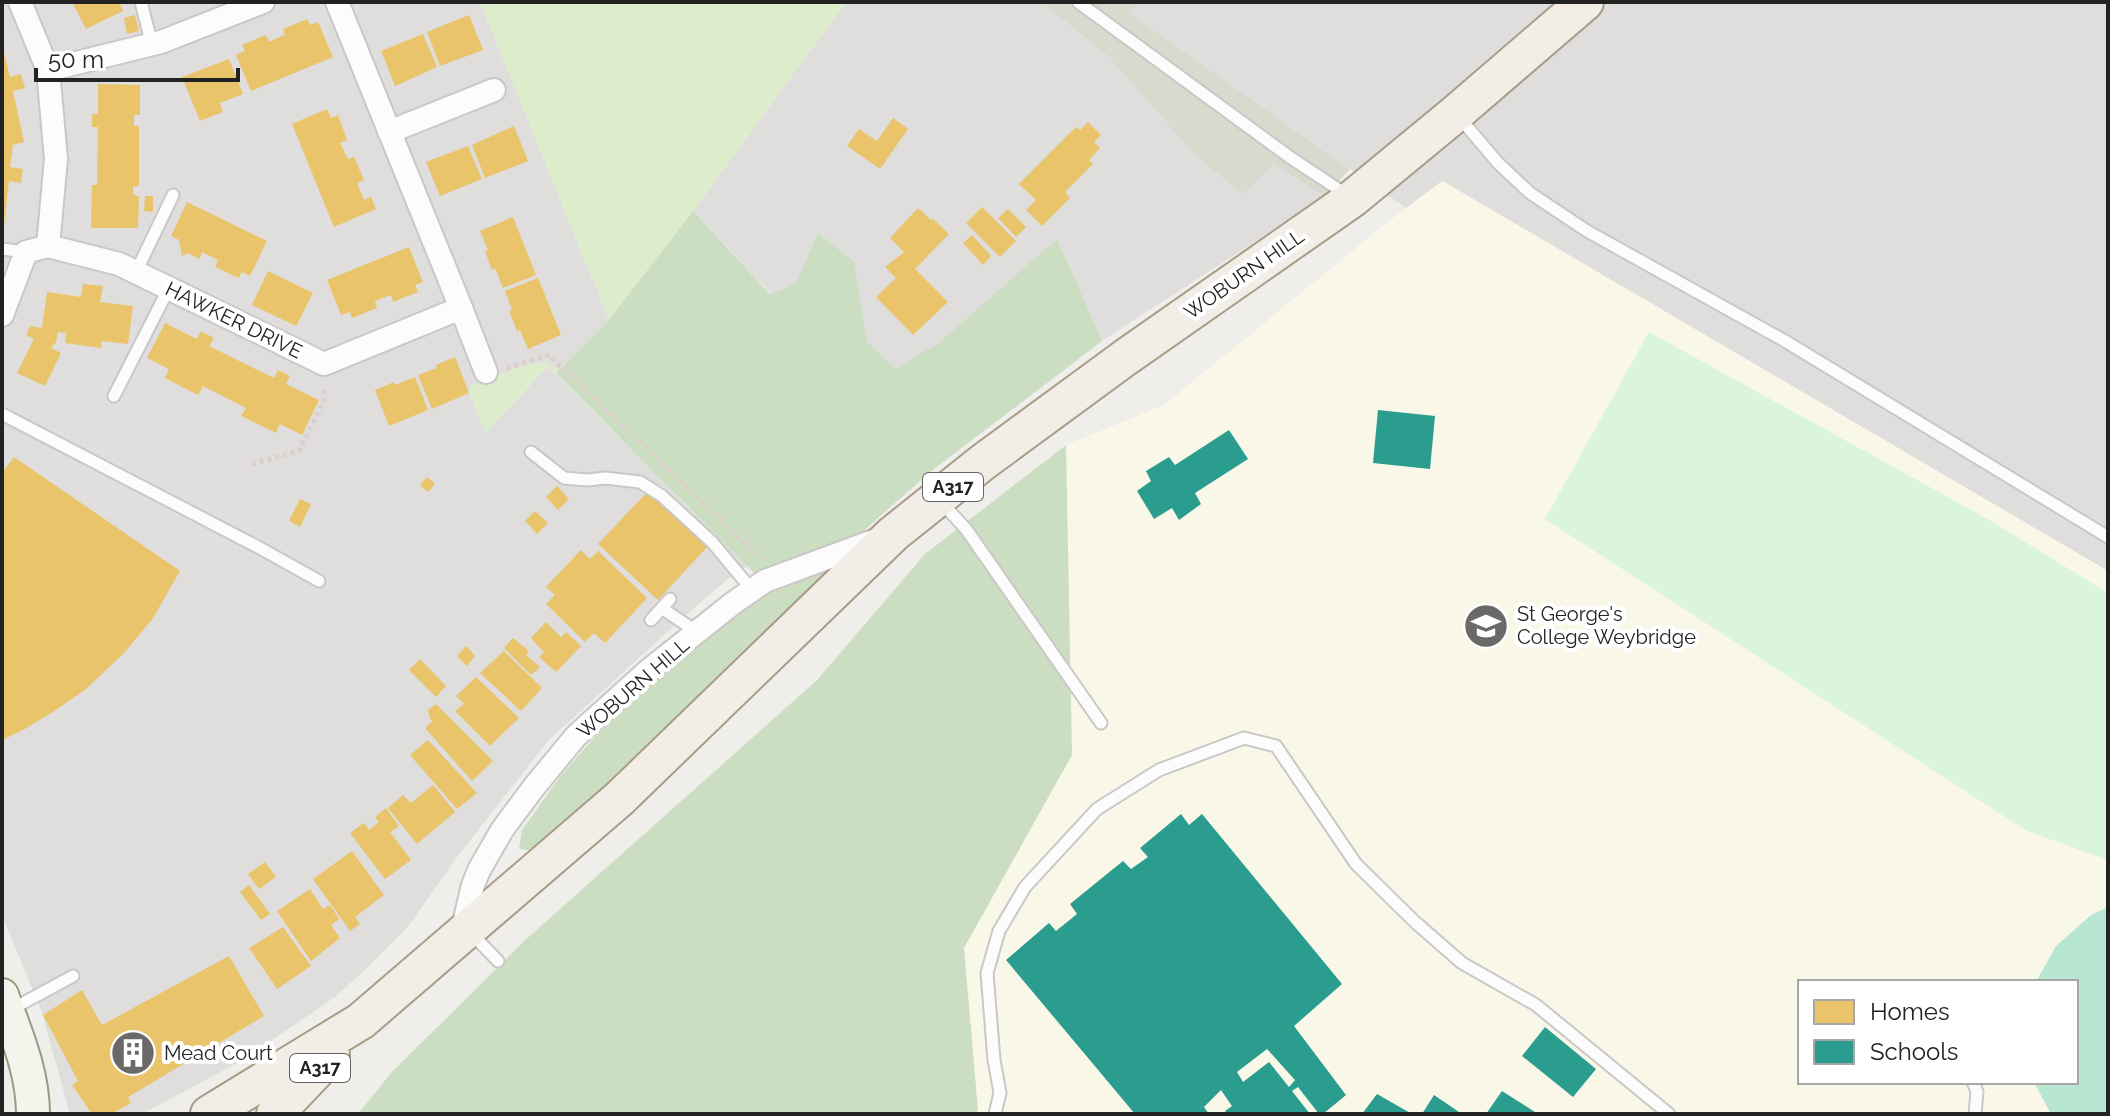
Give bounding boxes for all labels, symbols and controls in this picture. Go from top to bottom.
scale bar [36,32,238,82]
text: 50 m [48,45,104,74]
street label: WOBURN HILL [1180,224,1309,324]
street label: HAWKER DRIVE [162,276,306,364]
road number: A317 [923,473,983,501]
school or university icon: St George's College Weybridge [1462,602,1510,650]
place label: St George's College Weybridge [1517,602,1696,649]
street label: WOBURN HILL [572,633,694,743]
legend [1798,980,2078,1084]
text: Homes [1870,997,1950,1026]
building icon: Mead Court [109,1029,157,1077]
text: Schools [1870,1037,1958,1066]
place label: Mead Court [164,1041,273,1065]
road number: A317 [290,1054,350,1082]

